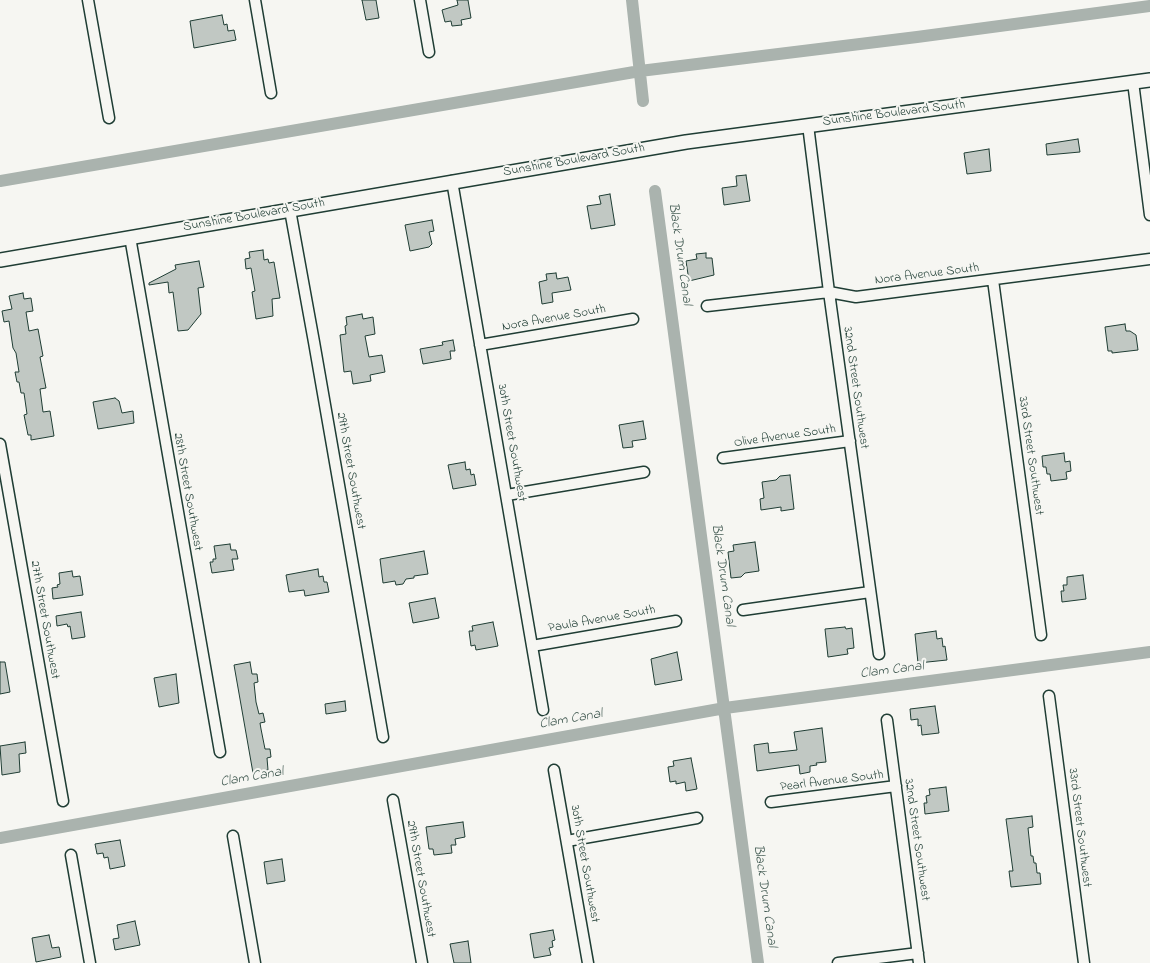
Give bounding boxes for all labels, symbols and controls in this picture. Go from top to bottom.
street label: Sunshine Boulevard South [822,98,966,130]
street label: Sunshine Boulevard South [502,141,646,181]
street label: Sunshine Boulevard South [182,196,326,236]
water label: Black Drum Canal [663,202,695,306]
street label: Nora Avenue South [874,261,980,289]
street label: Nora Avenue South [501,302,607,336]
street label: 32nd Street Southwest [839,326,871,450]
street label: 30th Street Southwest [493,383,529,503]
street label: 33rd Street Southwest [1014,396,1046,516]
street label: 29th Street Southwest [332,411,368,531]
street label: Olive Avenue South [733,422,837,452]
street label: 28th Street Southwest [169,432,205,552]
water label: Black Drum Canal [706,523,738,627]
street label: 27th Street Southwest [26,560,62,680]
street label: Paula Avenue South [547,603,657,637]
water label: Clam Canal [859,659,925,683]
water label: Clam Canal [538,706,604,734]
water label: Clam Canal [219,764,285,792]
street label: Pearl Avenue South [779,768,885,796]
street label: 33rd Street Southwest [1064,768,1094,888]
street label: 32nd Street Southwest [900,778,932,902]
street label: 30th Street Southwest [566,804,602,924]
street label: 29th Street Southwest [402,819,438,939]
water label: Black Drum Canal [748,844,780,948]

